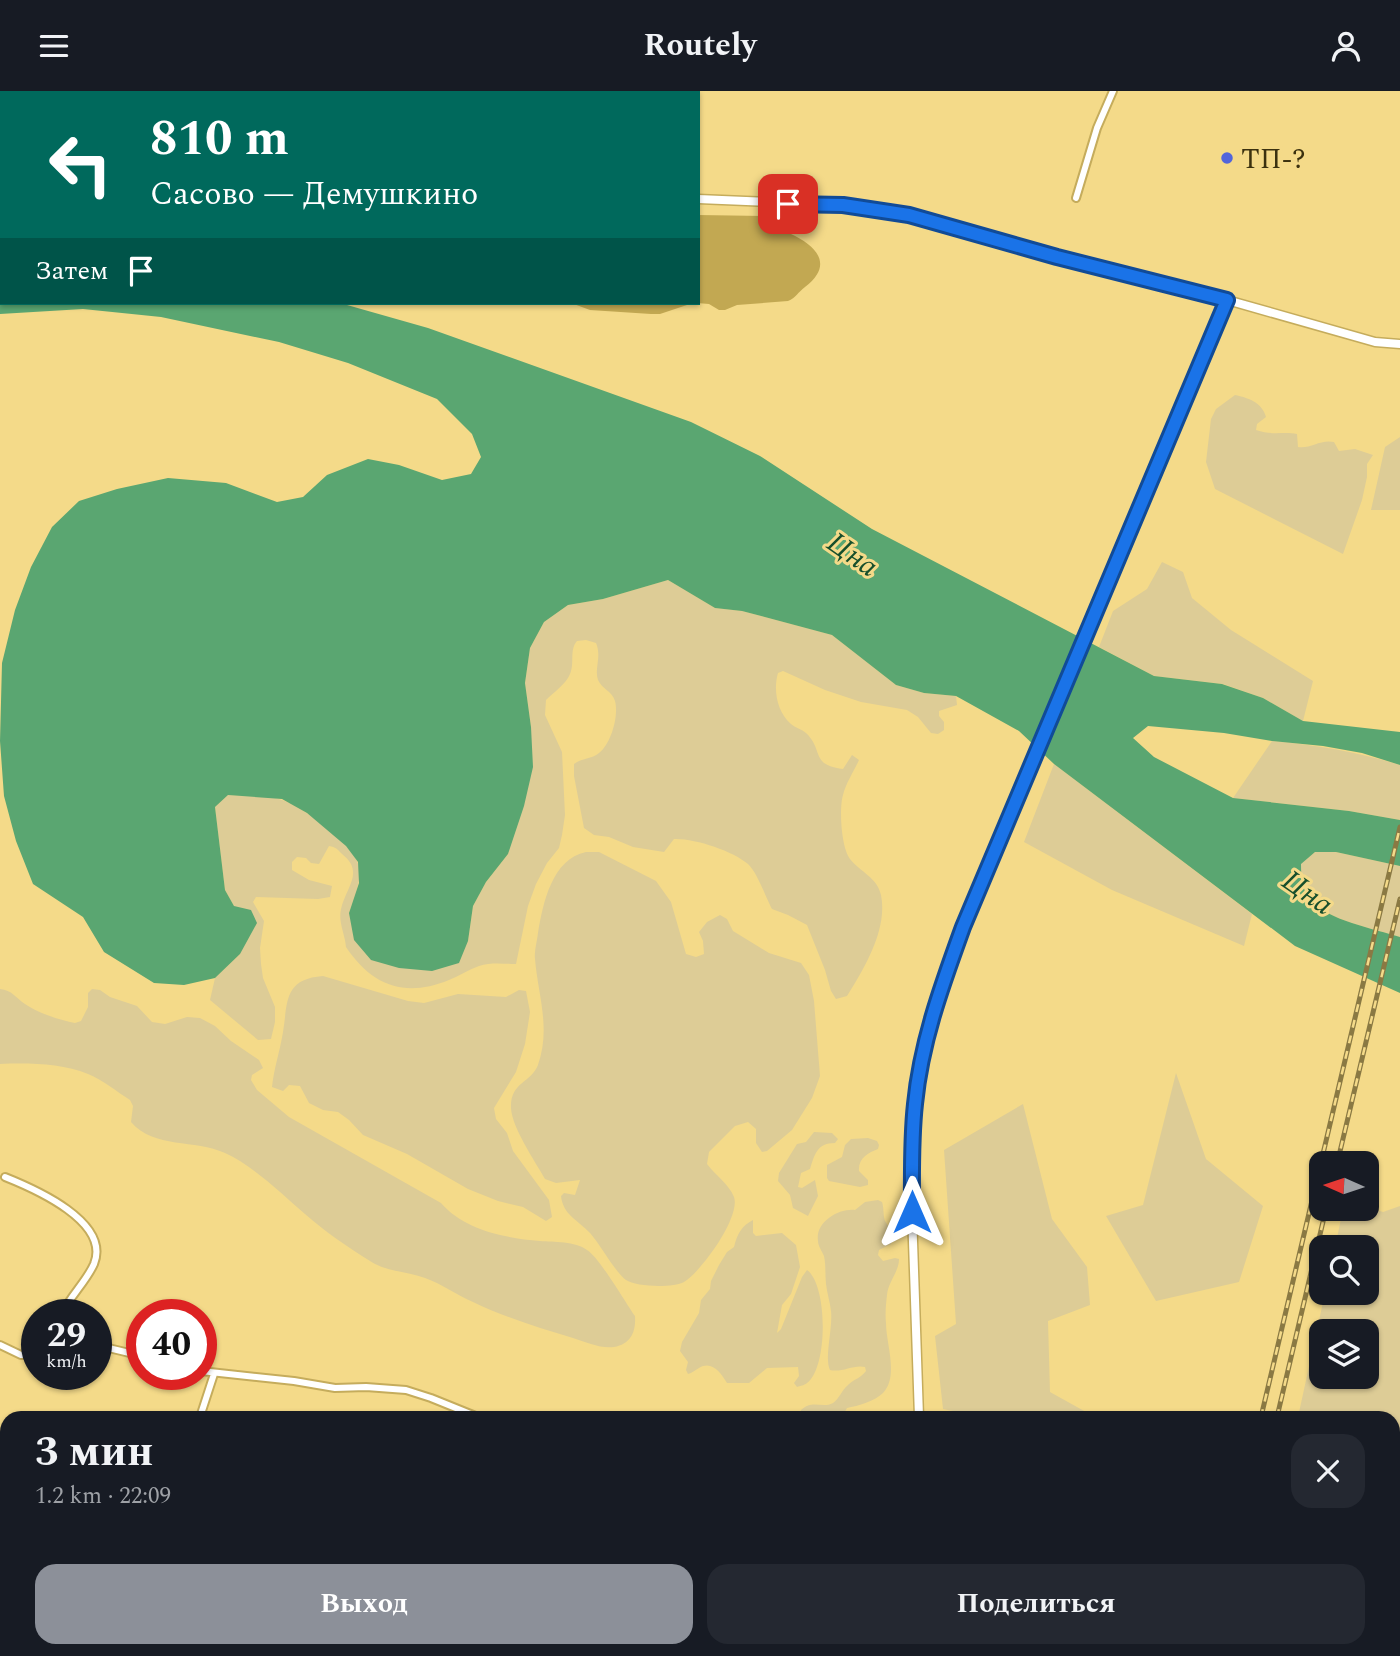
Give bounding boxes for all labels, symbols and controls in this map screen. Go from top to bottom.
text: Routely [643,21,757,70]
icon: menu [35,27,73,65]
icon: person [1327,27,1365,65]
text: 810 m [150,102,289,177]
icon: left [35,119,126,210]
place label: ТП-? [1241,138,1306,181]
marker: ТП-? [1219,150,1235,166]
text: Сасово — Демушкино [150,170,478,219]
pin [758,174,818,234]
icon: arrive [769,185,807,223]
text: Затем [35,251,108,291]
icon: arrive [122,252,160,290]
water label: Цна [817,520,888,589]
water label: Цна [1272,858,1343,927]
north arrow [1309,1151,1379,1221]
map controls [1309,1151,1379,1389]
position arrow [875,1175,949,1249]
button: search [1309,1235,1379,1305]
speed limit sign: 40 [126,1299,217,1390]
text: 29 [47,1309,86,1362]
button: layers [1309,1319,1379,1389]
text: km/h [46,1348,87,1375]
text: 3 мин [35,1421,153,1484]
button: close [1291,1434,1365,1508]
text: 1.2 km · 22:09 [35,1479,171,1514]
button: Выход [35,1564,693,1644]
button: Поделиться [707,1564,1365,1644]

